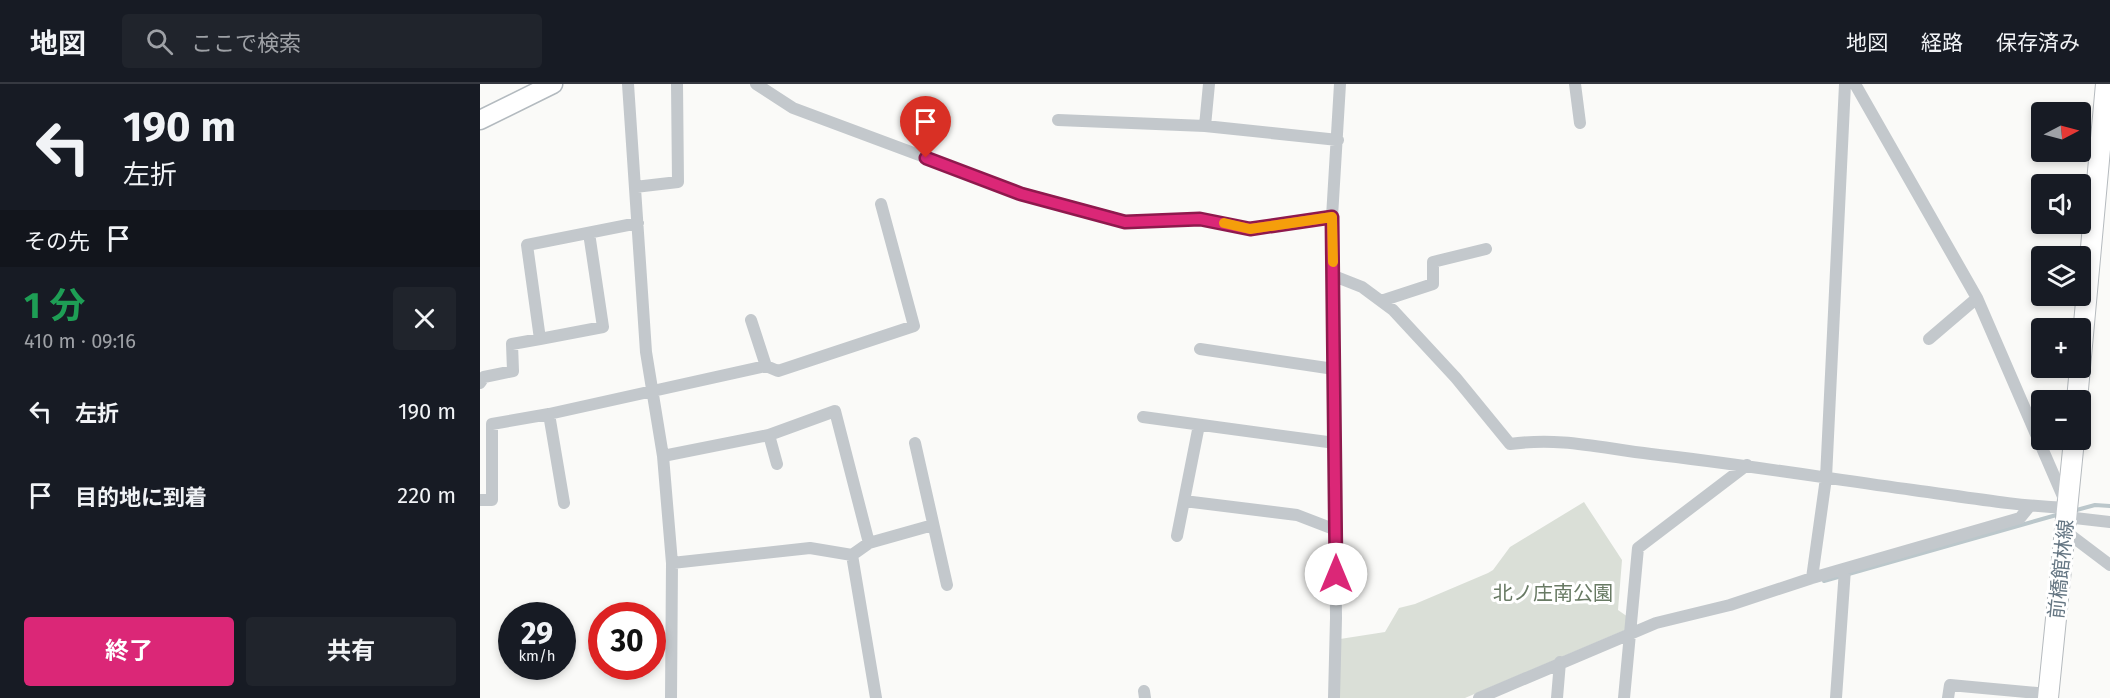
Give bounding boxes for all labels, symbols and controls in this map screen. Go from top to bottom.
search box [122,14,542,68]
icon: search [143,25,176,58]
text: 地図 [30,27,86,60]
text: ここで検索 [191,30,301,57]
text: 地図 [1846,30,1888,56]
text: 経路 [1921,30,1963,56]
text: 保存済み [1996,30,2080,56]
pin [900,96,951,158]
text: 190 m [123,102,236,152]
north arrow [2031,102,2091,162]
map controls [2031,102,2091,450]
icon: arrive [909,105,942,138]
icon: left [24,108,102,186]
text: 左折 [123,159,177,191]
button: sound [2031,174,2091,234]
icon: arrive [102,222,135,255]
text: その先 [24,228,90,255]
button: layers [2031,246,2091,306]
text: 1 分 [24,284,85,328]
button: close [393,287,456,350]
button: + [2031,318,2091,378]
text: 410 m · 09:16 [24,329,136,353]
button: − [2031,390,2091,450]
icon: left [24,395,57,428]
text: 190 m [398,398,456,425]
text: 左折 [75,400,119,427]
icon: arrive [24,479,57,512]
text: 220 m [397,482,456,509]
text: 目的地に到着 [75,484,207,511]
street label: 前橋館林線 [2044,518,2078,620]
position arrow [1304,542,1368,606]
park label: 北ノ庄南公園 [1493,581,1613,605]
speed limit sign: 30 [588,602,666,680]
text: 29 [521,616,553,652]
button: 終了 [24,617,234,686]
button: 共有 [246,617,456,686]
text: km/h [518,647,556,665]

